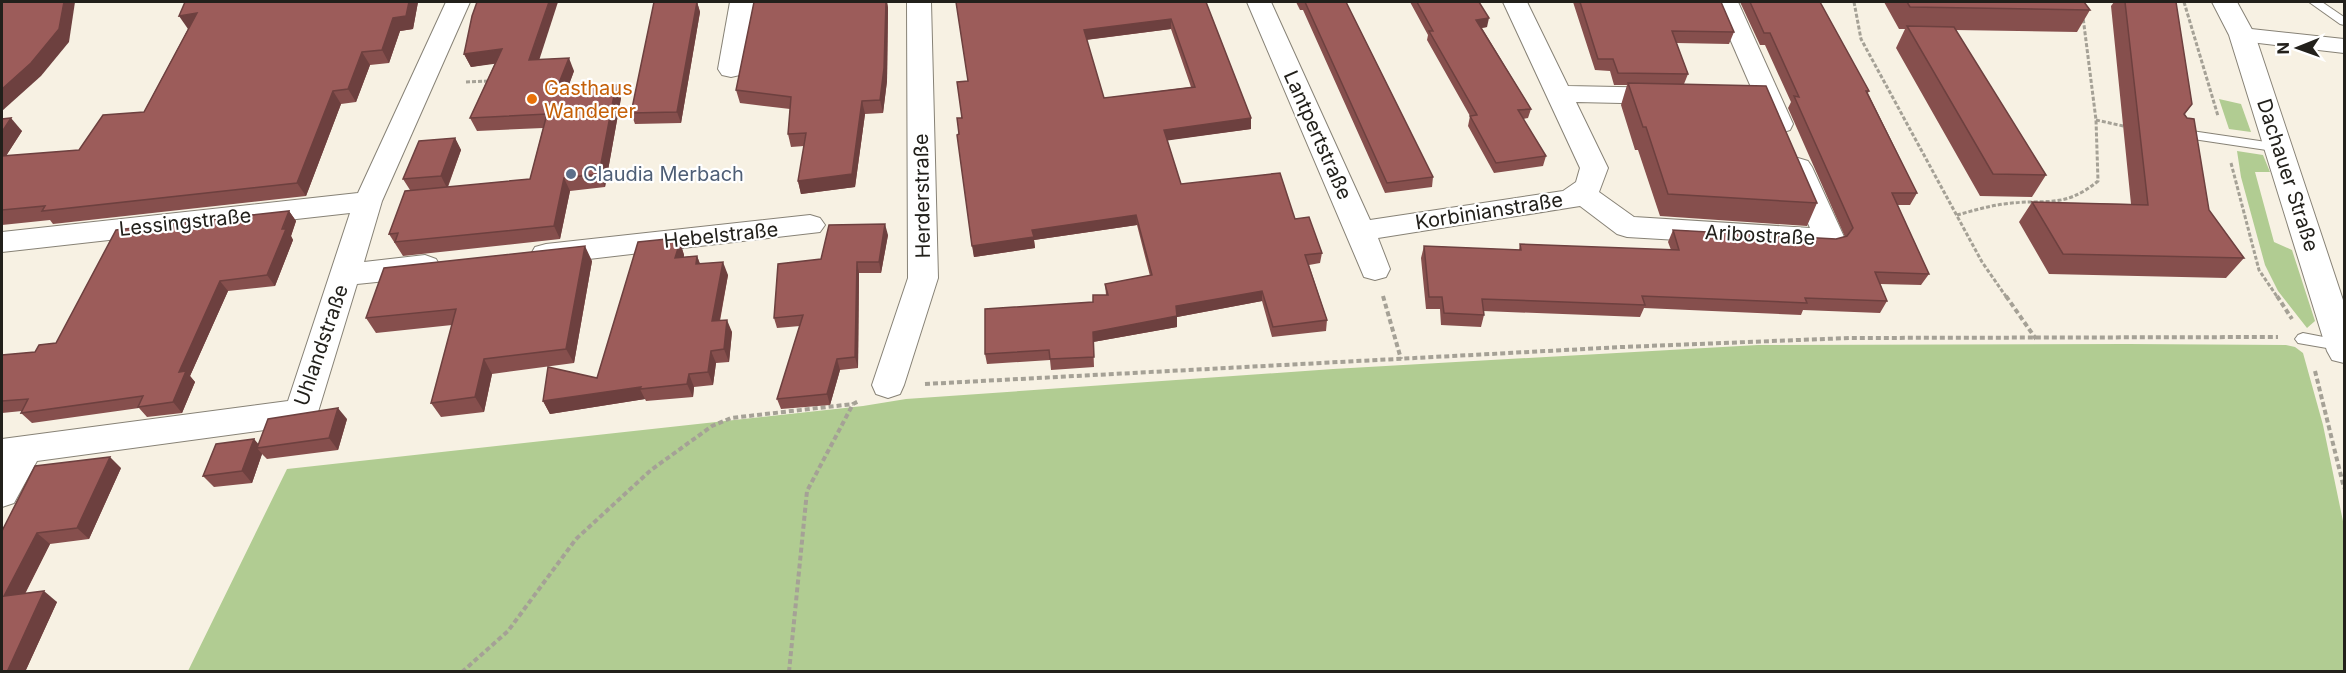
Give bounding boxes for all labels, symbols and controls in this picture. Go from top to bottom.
north arrow [2268,18,2328,78]
text: N [2273,42,2293,55]
street label: Lantpertstraße [1279,67,1357,203]
place label: Gasthaus Wanderer [544,76,637,123]
marker: Gasthaus Wanderer [525,92,539,106]
street label: Dachauer Straße [2252,96,2324,254]
street label: Herderstraße [909,133,935,259]
place label: Claudia Merbach [583,162,744,186]
marker: Claudia Merbach [564,167,578,181]
street label: Korbinianstraße [1413,187,1565,235]
street label: Lessingstraße [118,203,252,241]
street label: Hebelstraße [662,217,780,253]
street label: Aribostraße [1704,220,1816,250]
street label: Uhlandstraße [289,281,353,409]

